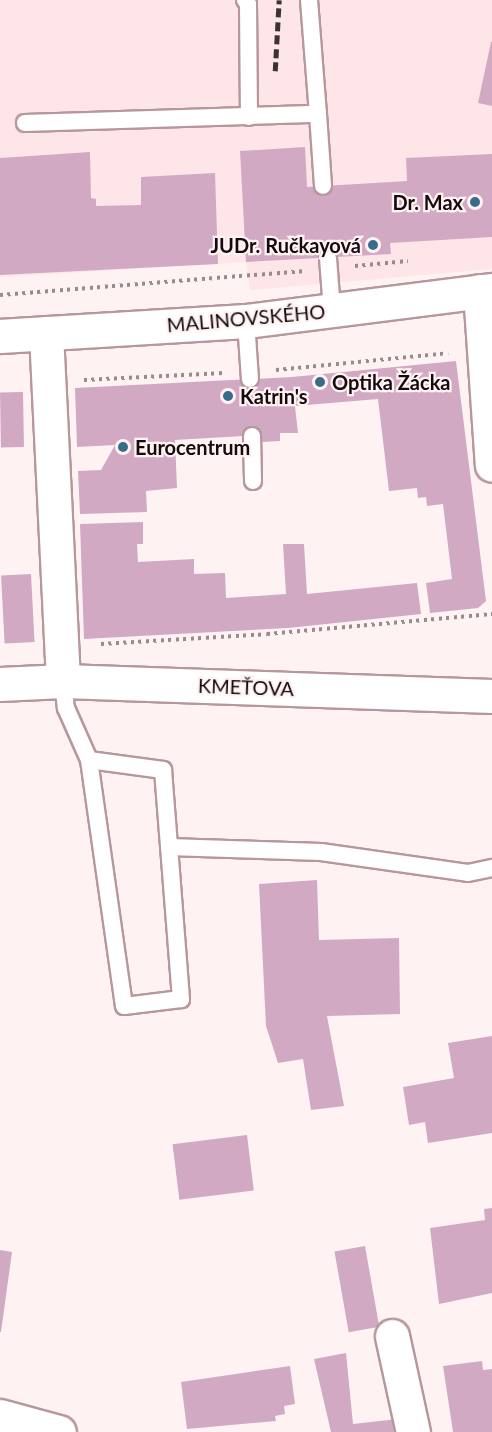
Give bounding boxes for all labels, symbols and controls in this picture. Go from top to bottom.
place label: Dr. Max [392,190,463,214]
marker: Dr. Max [468,195,482,209]
place label: JUDr. Ručkayová [210,233,361,257]
marker: JUDr. Ručkayová [366,238,380,252]
street label: MALINOVSKÉHO [166,299,326,337]
place label: Optika Žácka [332,370,450,394]
marker: Optika Žácka [313,375,327,389]
place label: Katrin's [240,384,307,408]
marker: Katrin's [221,389,235,403]
place label: Eurocentrum [135,435,250,459]
marker: Eurocentrum [116,440,130,454]
street label: KMEŤOVA [198,673,294,701]

